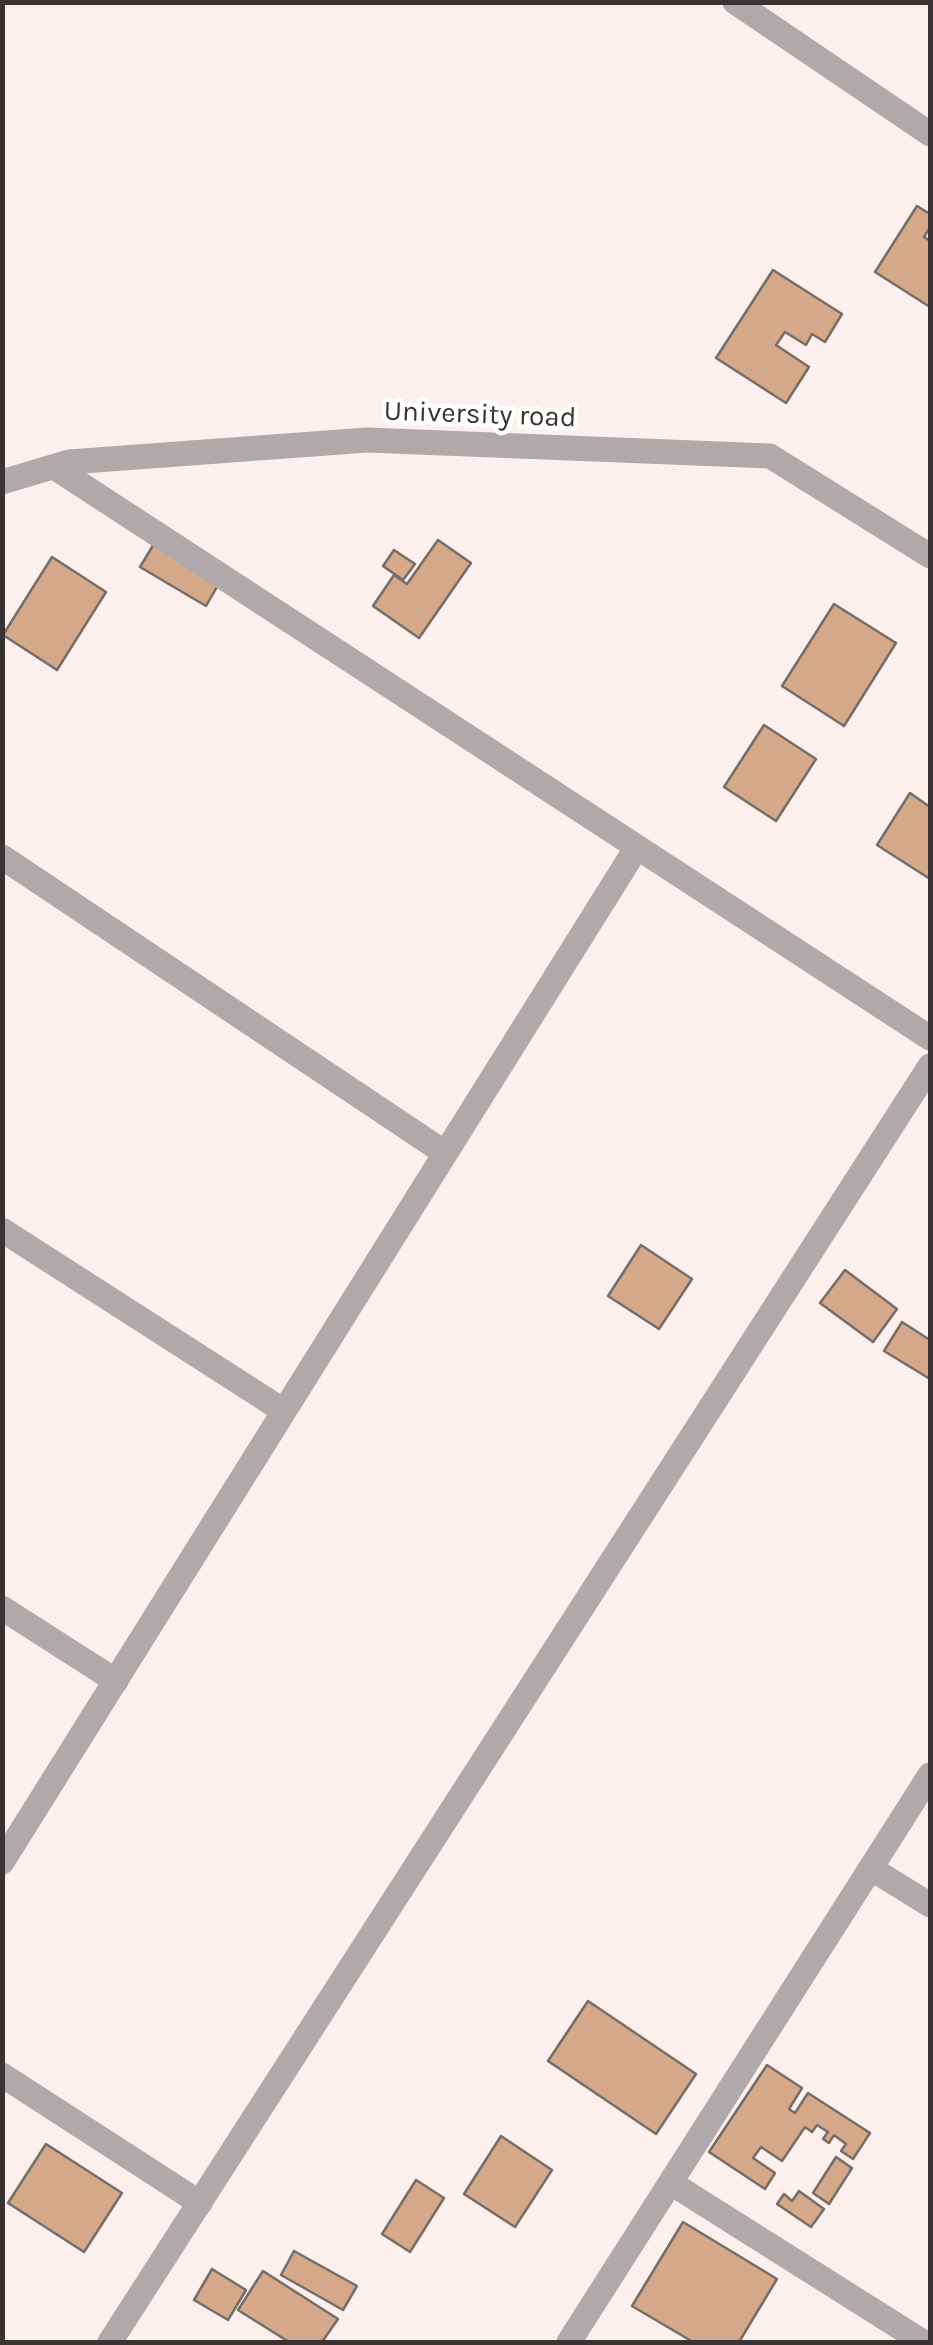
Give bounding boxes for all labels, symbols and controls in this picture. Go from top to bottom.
street label: University road [383,395,577,435]

